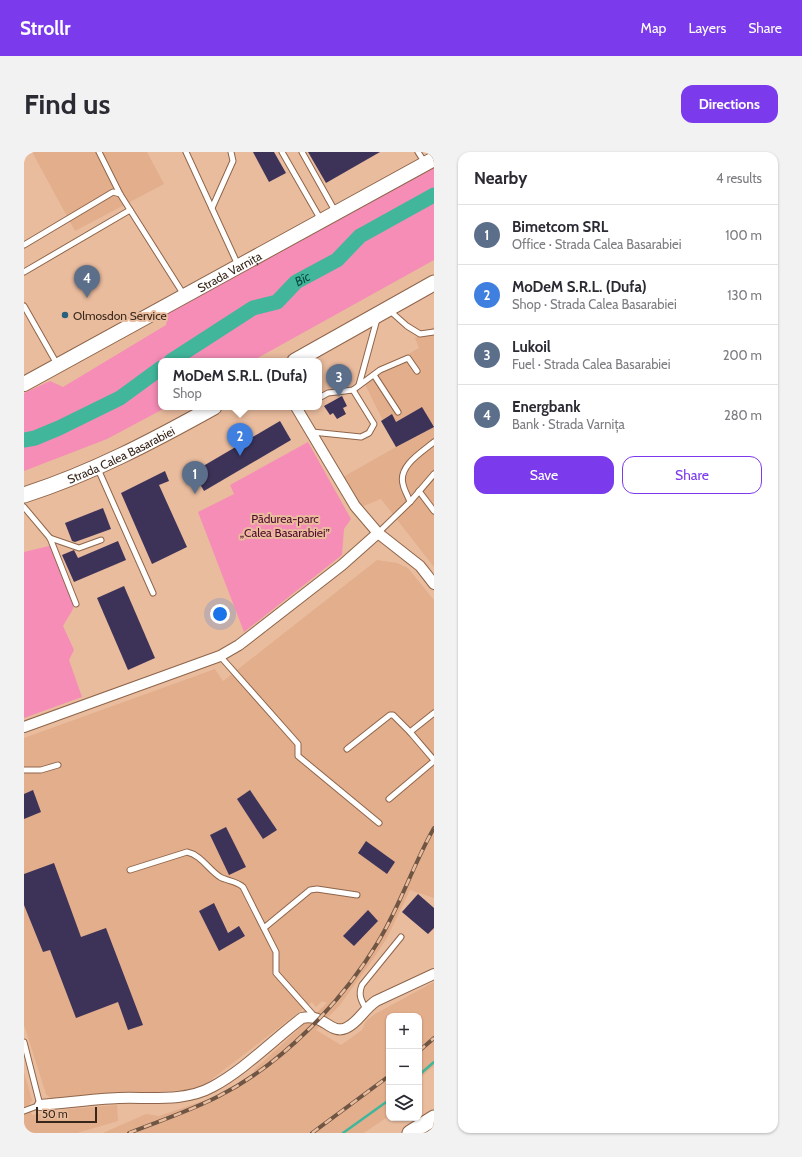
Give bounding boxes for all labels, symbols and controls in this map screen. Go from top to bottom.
text: Strollr [20,17,71,40]
text: Map [641,19,666,37]
text: Layers [688,19,726,37]
text: Share [748,19,782,37]
button: Directions [681,85,778,123]
text: Find us [24,87,110,121]
text: Nearby [474,168,527,188]
text: 4 results [716,170,762,186]
text: Bimetcom SRL [512,218,608,236]
text: 1 [485,227,489,243]
text: 100 m [725,227,762,243]
text: Office · Strada Calea Basarabiei [512,236,681,252]
street label: Strada Varnița [194,248,264,295]
pin: 4 [74,265,100,298]
water label: Bîc [292,268,313,289]
text: MoDeM S.R.L. (Dufa) [512,278,647,296]
text: 2 [484,287,490,303]
text: 130 m [727,287,762,303]
text: Shop · Strada Calea Basarabiei [512,296,677,312]
place label: Olmosdon Service [73,308,167,323]
marker: Olmosdon Service [60,310,70,320]
text: Lukoil [512,338,551,356]
text: 3 [483,347,491,363]
text: 200 m [723,347,762,363]
text: Fuel · Strada Calea Basarabiei [512,356,671,372]
popup [158,358,322,410]
pin: 3 [326,364,352,397]
text: MoDeM S.R.L. (Dufa) [173,367,307,385]
text: Shop [173,385,202,401]
text: Energbank [512,398,580,416]
text: 4 [483,407,491,423]
text: 280 m [724,407,762,423]
text: Bank · Strada Varnița [512,416,625,432]
street label: Strada Calea Basarabiei [65,423,177,486]
pin: 2 [227,423,253,456]
button: Save [474,456,614,494]
button: Share [622,456,762,494]
pin: 1 [182,461,208,494]
park label: Pădurea-parc „Calea Basarabiei” [240,511,330,540]
your location [210,604,230,624]
map controls [386,1013,422,1121]
button: + [386,1013,422,1049]
button: − [386,1049,422,1085]
button: layers [386,1085,422,1121]
scale bar [36,1105,97,1124]
text: 50 m [42,1107,68,1121]

